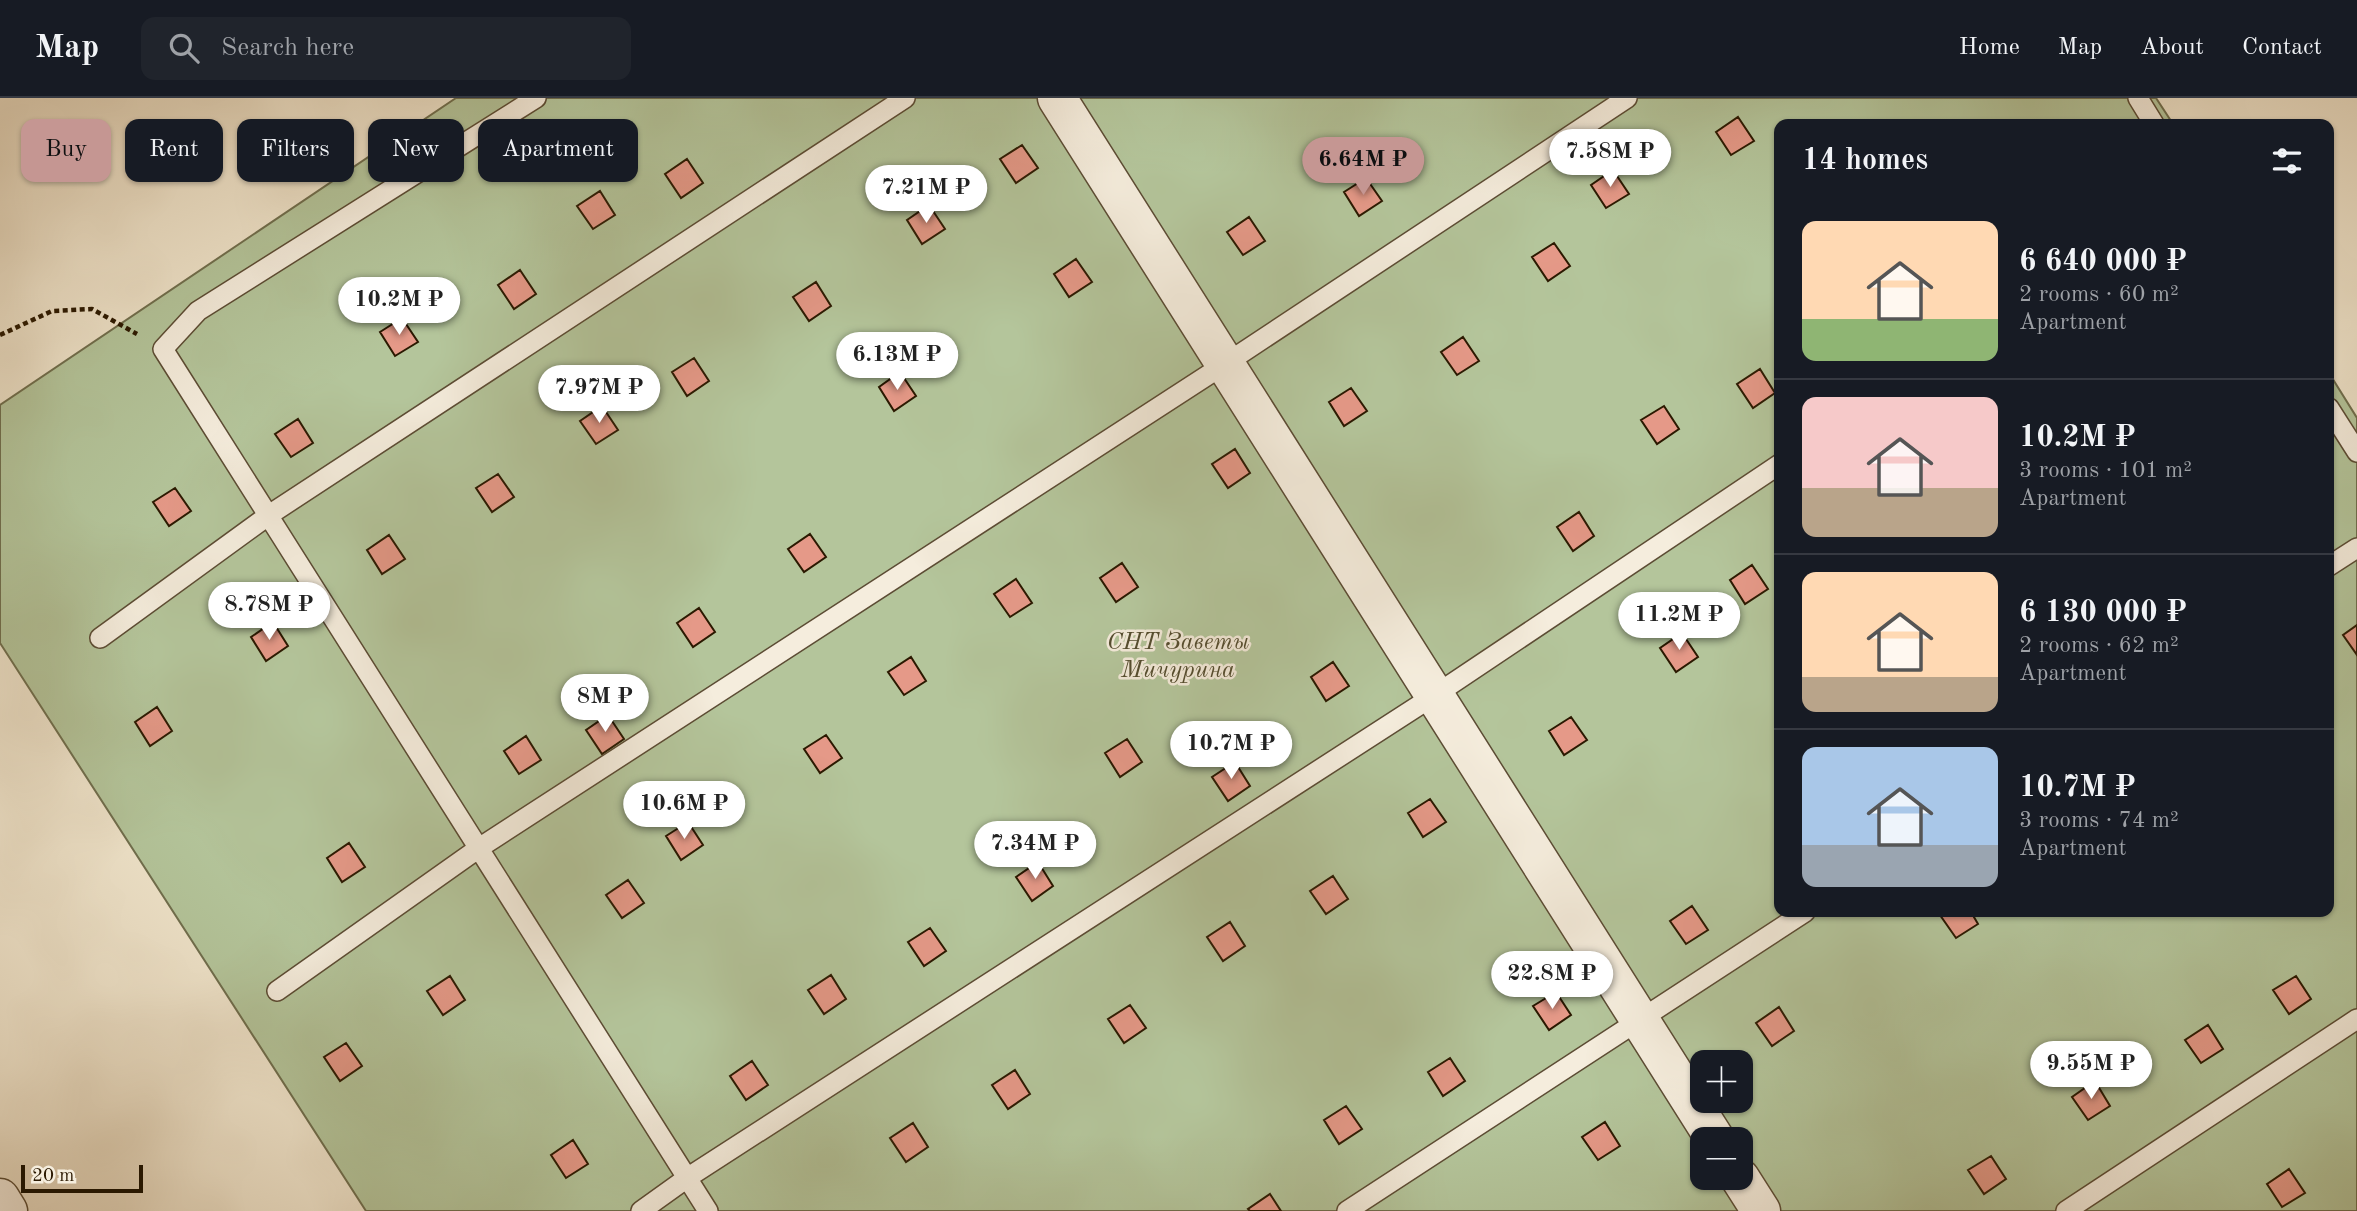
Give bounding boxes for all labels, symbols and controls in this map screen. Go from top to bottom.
search box [141,17,631,80]
icon: search [165,29,203,67]
text: Map [35,32,99,65]
text: Search here [221,35,354,61]
text: Home [1959,36,2020,60]
text: Map [2058,36,2102,60]
text: About [2140,36,2204,60]
text: Contact [2242,36,2322,60]
chip: Buy [21,119,111,182]
chip: Rent [125,119,223,182]
chip: Filters [237,119,354,182]
chip: New [368,119,464,182]
chip: Apartment [478,119,638,182]
pin: 7.58M ₽ [1545,130,1675,189]
pin: 6.64M ₽ [1298,138,1428,197]
text: 7.58M ₽ [1565,140,1655,163]
icon: filters [2268,142,2306,180]
text: 14 homes [1802,146,1928,176]
text: 6.64M ₽ [1318,148,1408,171]
pin: 7.21M ₽ [861,166,991,225]
text: 7.21M ₽ [881,176,971,199]
text: 6 640 000 ₽ [2019,247,2187,277]
icon: home [1858,249,1942,333]
pin: 10.2M ₽ [334,278,464,337]
text: 2 rooms · 60 m² [2019,283,2179,306]
text: 10.2M ₽ [354,288,444,311]
text: Apartment [2019,311,2127,334]
pin: 6.13M ₽ [832,332,962,392]
text: 6.13M ₽ [852,343,942,366]
pin: 7.97M ₽ [534,366,664,425]
text: 7.97M ₽ [554,376,644,399]
text: 10.2M ₽ [2019,423,2136,453]
icon: home [1858,425,1942,509]
text: 3 rooms · 101 m² [2019,459,2192,482]
text: Apartment [2019,487,2127,510]
pin: 8.78M ₽ [204,582,334,642]
pin: 11.2M ₽ [1614,592,1744,652]
text: 8.78M ₽ [224,593,314,616]
text: 6 130 000 ₽ [2019,598,2187,628]
icon: home [1858,600,1942,684]
text: 11.2M ₽ [1634,603,1724,626]
park label: СНТ Заветы Мичурина [1107,630,1249,683]
text: 2 rooms · 62 m² [2019,634,2179,657]
text: Apartment [2019,662,2127,685]
pin: 8M ₽ [564,674,646,734]
text: 8M ₽ [577,685,633,708]
pin: 10.7M ₽ [1166,722,1296,781]
text: 10.7M ₽ [1186,732,1276,755]
text: 10.7M ₽ [2019,773,2136,803]
icon: home [1858,775,1942,859]
pin: 10.6M ₽ [619,782,749,841]
text: 10.6M ₽ [639,792,729,815]
text: 3 rooms · 74 m² [2019,809,2179,832]
pin: 7.34M ₽ [970,822,1100,881]
text: 7.34M ₽ [990,832,1080,855]
text: Apartment [2019,837,2127,860]
pin: 22.8M ₽ [1487,951,1617,1011]
text: 22.8M ₽ [1507,962,1597,985]
pin: 9.55M ₽ [2026,1042,2156,1101]
map controls [1690,1050,1753,1190]
button: + [1690,1050,1753,1113]
text: 9.55M ₽ [2046,1052,2136,1075]
button: − [1690,1127,1753,1190]
scale bar [21,1162,144,1194]
text: 20 m [32,1167,74,1186]

